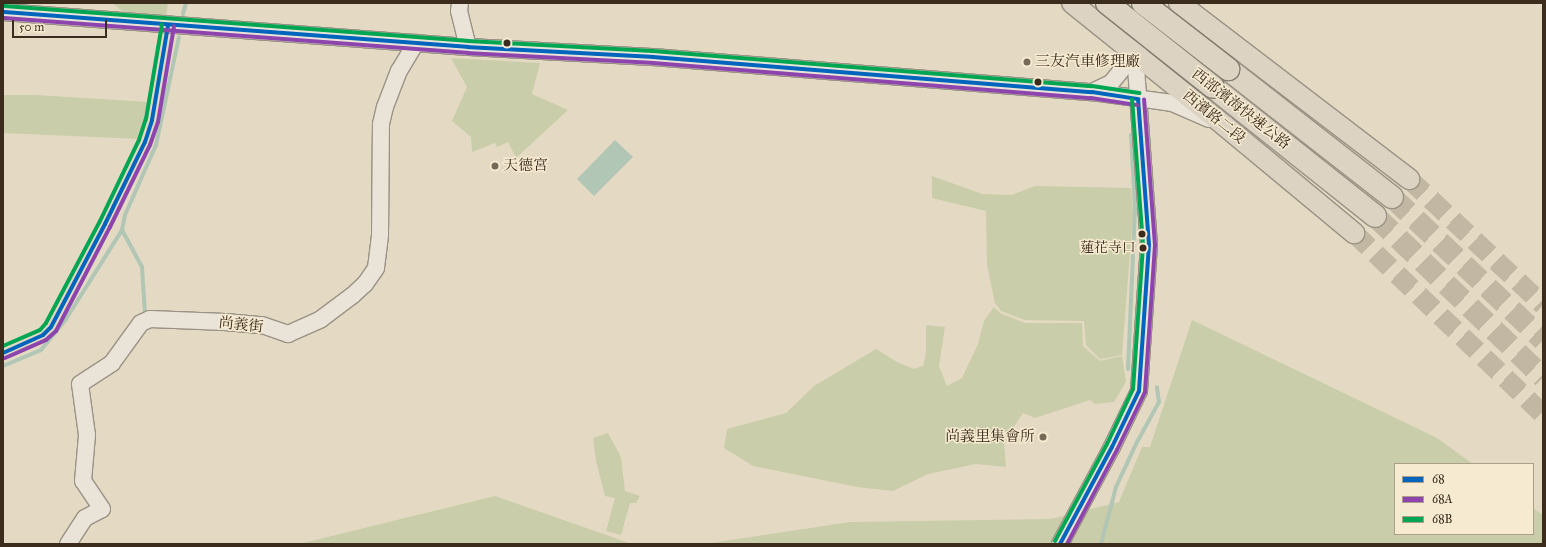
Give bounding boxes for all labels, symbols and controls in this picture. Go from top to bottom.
scale bar [14,12,109,38]
text: 50 m [19,20,44,34]
unlabelled marker [502,38,512,48]
place label: 三友汽車修理廠 [1035,53,1140,71]
marker: 三友汽車修理廠 [1022,57,1032,67]
street label: 西部濱海快速公路 [1188,65,1294,153]
unlabelled marker [1033,77,1043,87]
street label: 西濱路二段 [1179,86,1249,148]
place label: 天德宮 [503,157,548,175]
marker: 天德宮 [490,161,500,171]
unlabelled marker [1137,229,1147,239]
place label: 蓮花寺口 [1080,240,1136,256]
marker: 蓮花寺口 [1138,243,1148,253]
street label: 尚義街 [218,314,264,336]
place label: 尚義里集會所 [945,428,1035,446]
marker: 尚義里集會所 [1038,432,1048,442]
legend [1394,463,1534,535]
text: 68 [1432,472,1445,486]
text: 68A [1432,492,1453,506]
text: 68B [1432,512,1452,526]

